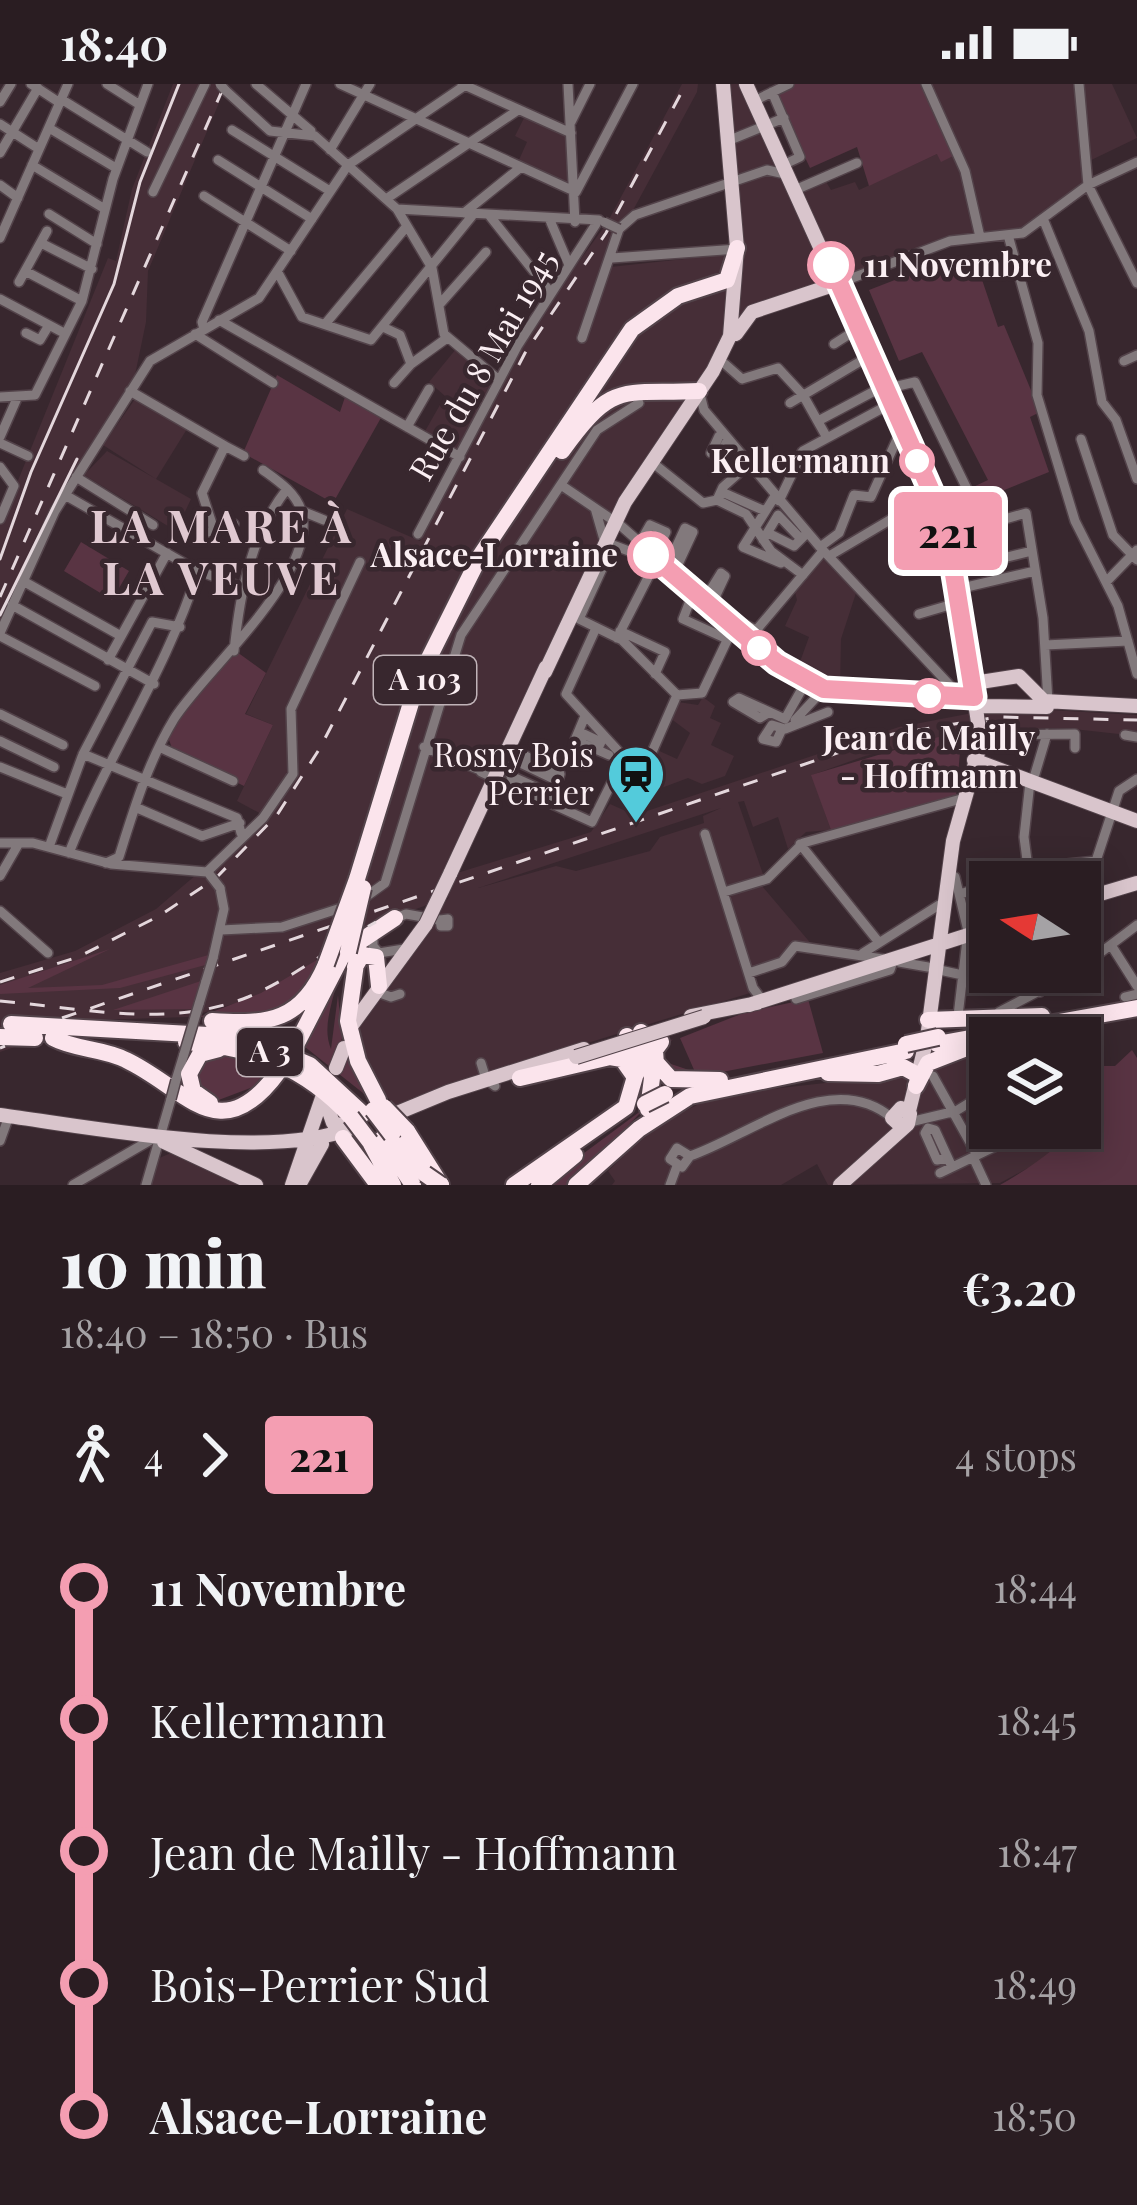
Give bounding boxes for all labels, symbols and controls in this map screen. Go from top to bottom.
text: 18:40 [60,12,168,72]
street label: Rue du 8 Mai 1945 [397,241,565,487]
place label: 11 Novembre [864,241,1052,285]
marker: 11 Novembre [809,243,853,287]
place label: Kellermann [711,437,890,481]
marker: Kellermann [901,445,933,477]
line badge: 221 [879,492,1017,570]
district label: LA MARE À LA VEUVE [90,494,354,606]
text: 221 [918,503,978,559]
place label: Alsace-Lorraine [370,531,618,575]
marker: Alsace-Lorraine [629,533,673,577]
unlabelled marker [743,632,775,664]
road number: A 103 [374,656,476,704]
marker: Jean de Mailly - Hoffmann [913,680,945,712]
place label: Jean de Mailly - Hoffmann [822,714,1035,796]
place label: Rosny Bois Perrier [433,731,594,813]
station icon: Rosny Bois Perrier [605,743,667,825]
north arrow [969,861,1101,993]
map controls [969,861,1101,1149]
button: layers [969,1017,1101,1149]
road number: A 3 [237,1028,303,1076]
text: 10 min [60,1217,266,1305]
text: €3.20 [962,1257,1077,1317]
text: 18:40 – 18:50 · Bus [60,1306,368,1358]
icon: walk [60,1422,126,1488]
icon: forward [181,1422,247,1488]
text: 221 [289,1427,349,1483]
text: 4 [144,1429,163,1481]
text: 4 stops [955,1429,1077,1481]
text: 11 Novembre [150,1557,406,1617]
text: 18:44 [993,1561,1077,1613]
text: Kellermann [150,1689,386,1749]
text: 18:45 [996,1693,1077,1745]
text: Jean de Mailly - Hoffmann [150,1821,677,1881]
text: 18:47 [997,1825,1077,1877]
text: Bois-Perrier Sud [150,1953,490,2013]
text: 18:49 [993,1957,1077,2009]
text: Alsace-Lorraine [150,2085,487,2145]
text: 18:50 [992,2089,1077,2141]

